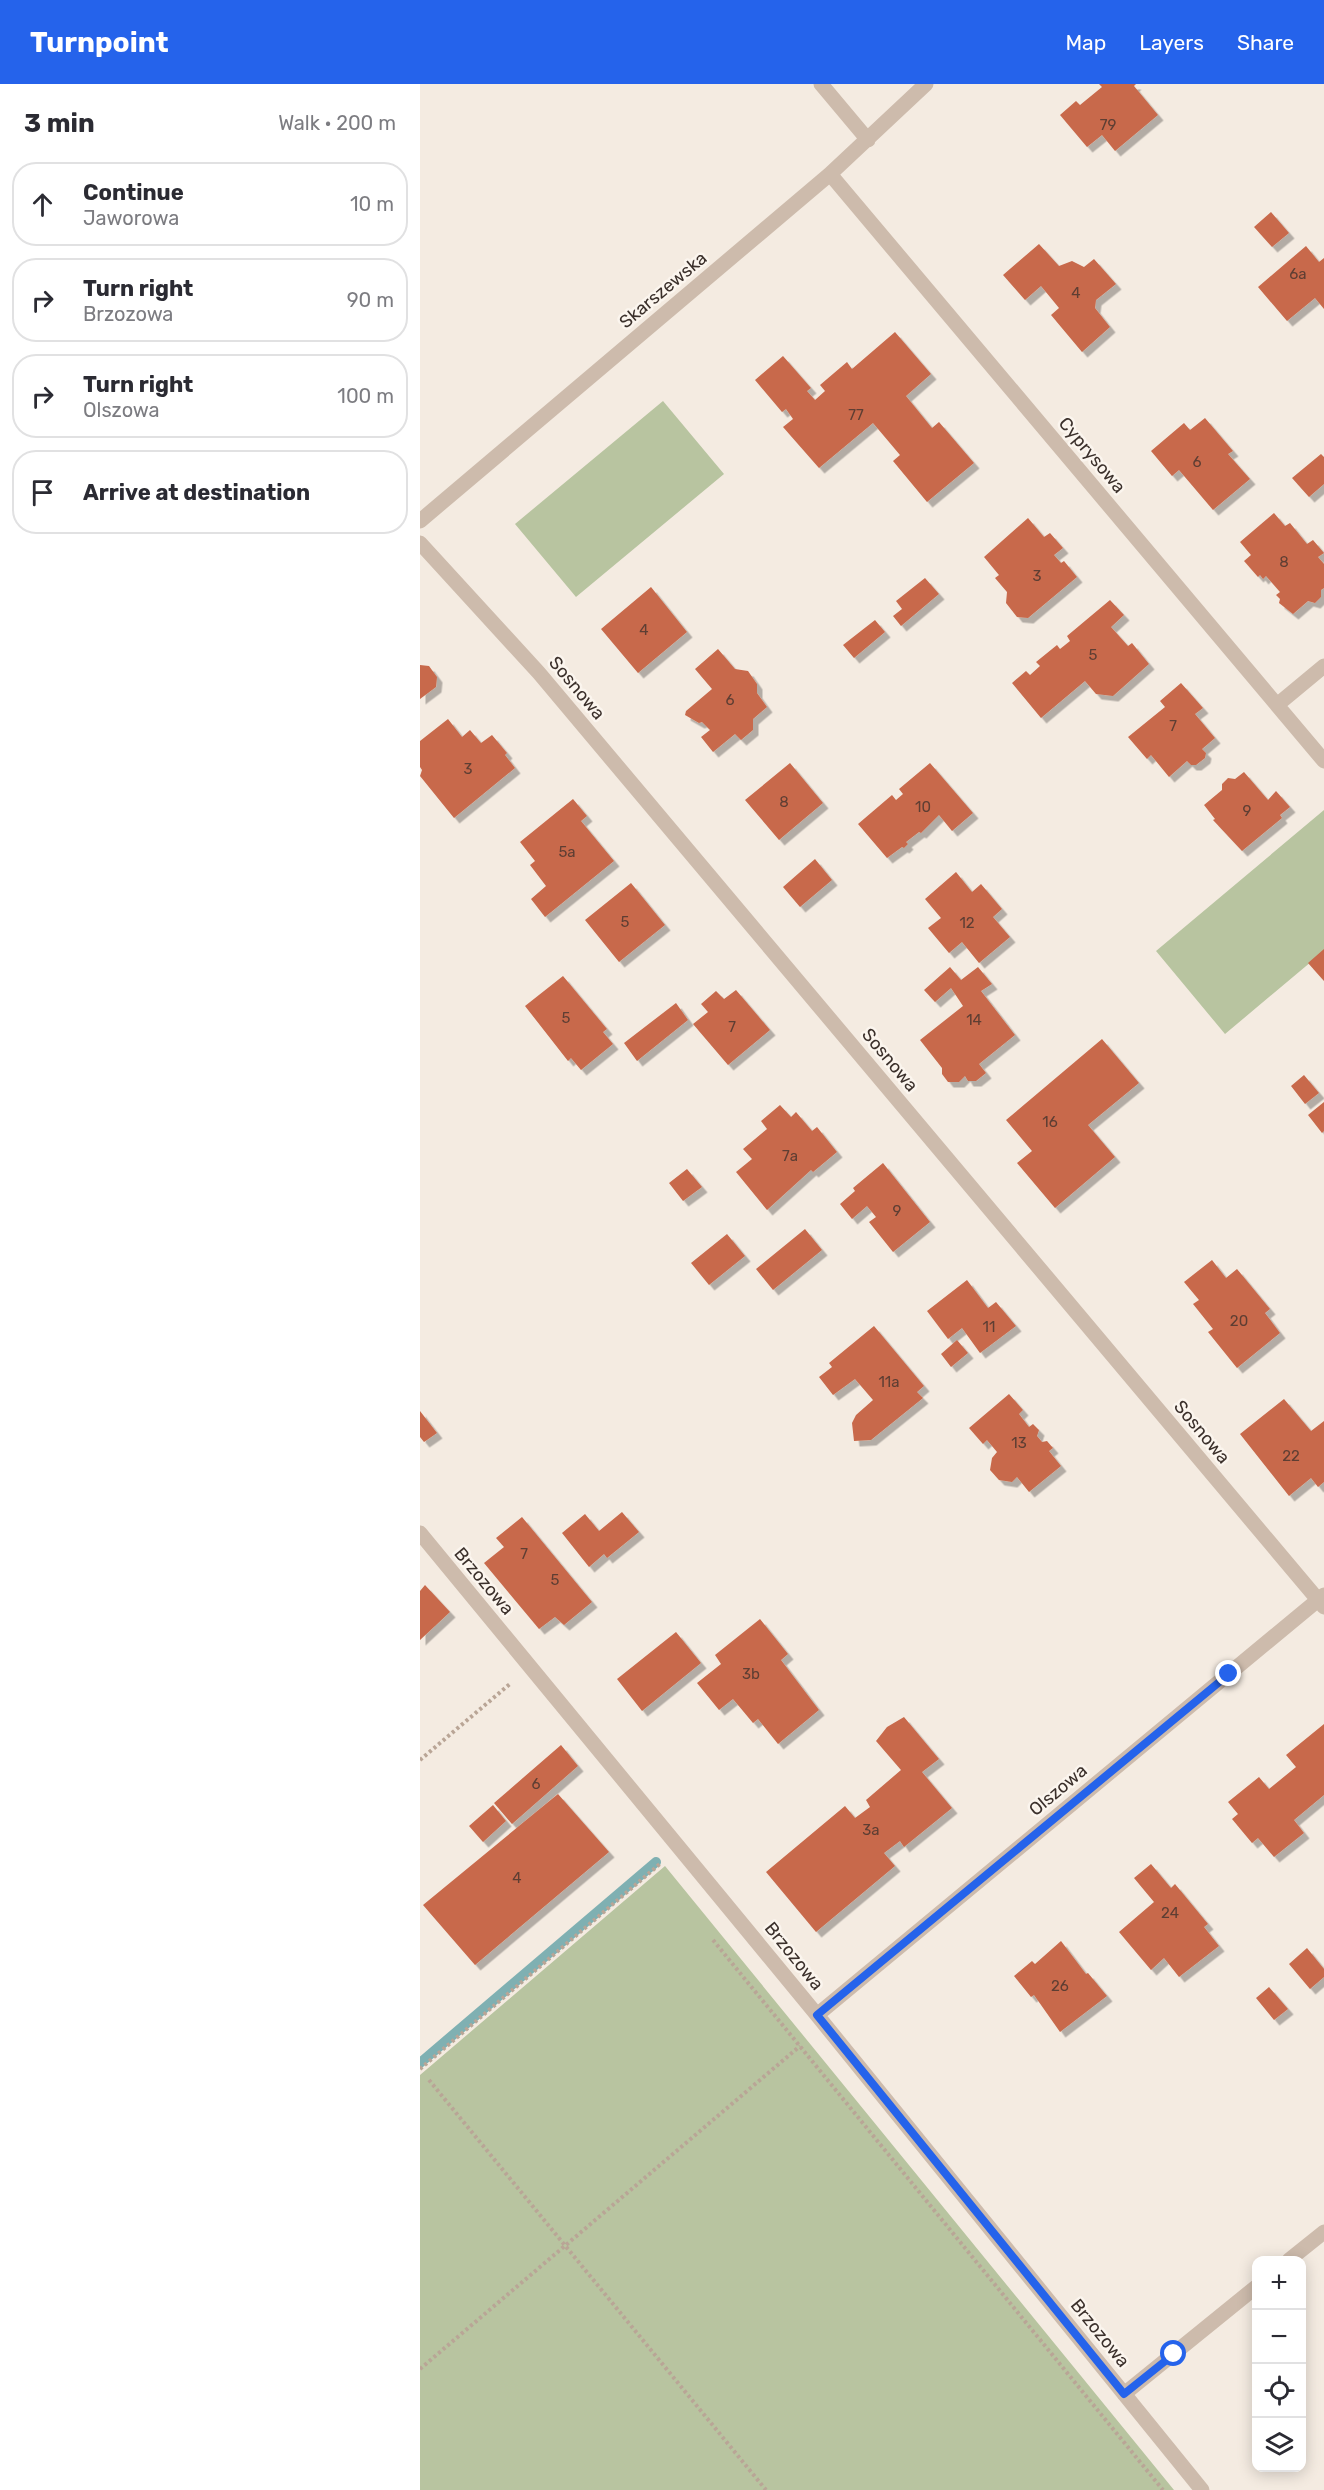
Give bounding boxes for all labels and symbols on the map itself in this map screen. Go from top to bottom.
house number: 79 [1100,116,1116,134]
street label: Skarszewska [615,247,711,333]
house number: 6a [1289,265,1307,283]
house number: 4 [1071,284,1081,302]
house number: 77 [848,406,864,424]
street label: Cyprysowa [1054,412,1130,498]
house number: 6 [1192,453,1202,471]
house number: 8 [1279,553,1289,571]
house number: 3 [1032,567,1042,585]
house number: 4 [639,621,649,639]
house number: 5 [1089,646,1098,664]
street label: Sosnowa [544,652,610,724]
house number: 6 [725,691,735,709]
house number: 7 [1169,717,1177,735]
house number: 3 [463,760,473,778]
house number: 8 [779,793,789,811]
house number: 10 [915,798,931,816]
house number: 9 [1243,802,1252,820]
house number: 5a [558,843,576,861]
house number: 5 [621,913,630,931]
house number: 12 [959,914,975,932]
house number: 5 [562,1009,571,1027]
house number: 14 [966,1011,982,1029]
house number: 7 [728,1018,736,1036]
street label: Sosnowa [857,1024,923,1096]
house number: 16 [1042,1113,1058,1131]
house number: 7a [782,1147,798,1165]
house number: 9 [893,1202,902,1220]
house number: 20 [1230,1312,1248,1330]
house number: 11 [983,1318,995,1336]
house number: 11a [878,1373,900,1391]
street label: Sosnowa [1169,1396,1235,1468]
house number: 13 [1011,1434,1027,1452]
house number: 22 [1282,1447,1300,1465]
street label: Brzozowa [449,1543,519,1619]
house number: 7 [520,1545,528,1563]
house number: 5 [551,1571,560,1589]
route end [1215,1660,1241,1686]
house number: 3b [742,1665,760,1683]
street label: Olszowa [1025,1759,1091,1821]
house number: 6 [531,1775,541,1793]
house number: 3a [862,1821,880,1839]
house number: 4 [512,1869,522,1887]
house number: 24 [1161,1904,1179,1922]
street label: Brzozowa [760,1917,828,1995]
house number: 26 [1051,1977,1069,1995]
street label: Brzozowa [1066,2294,1134,2372]
route start [1160,2340,1186,2366]

